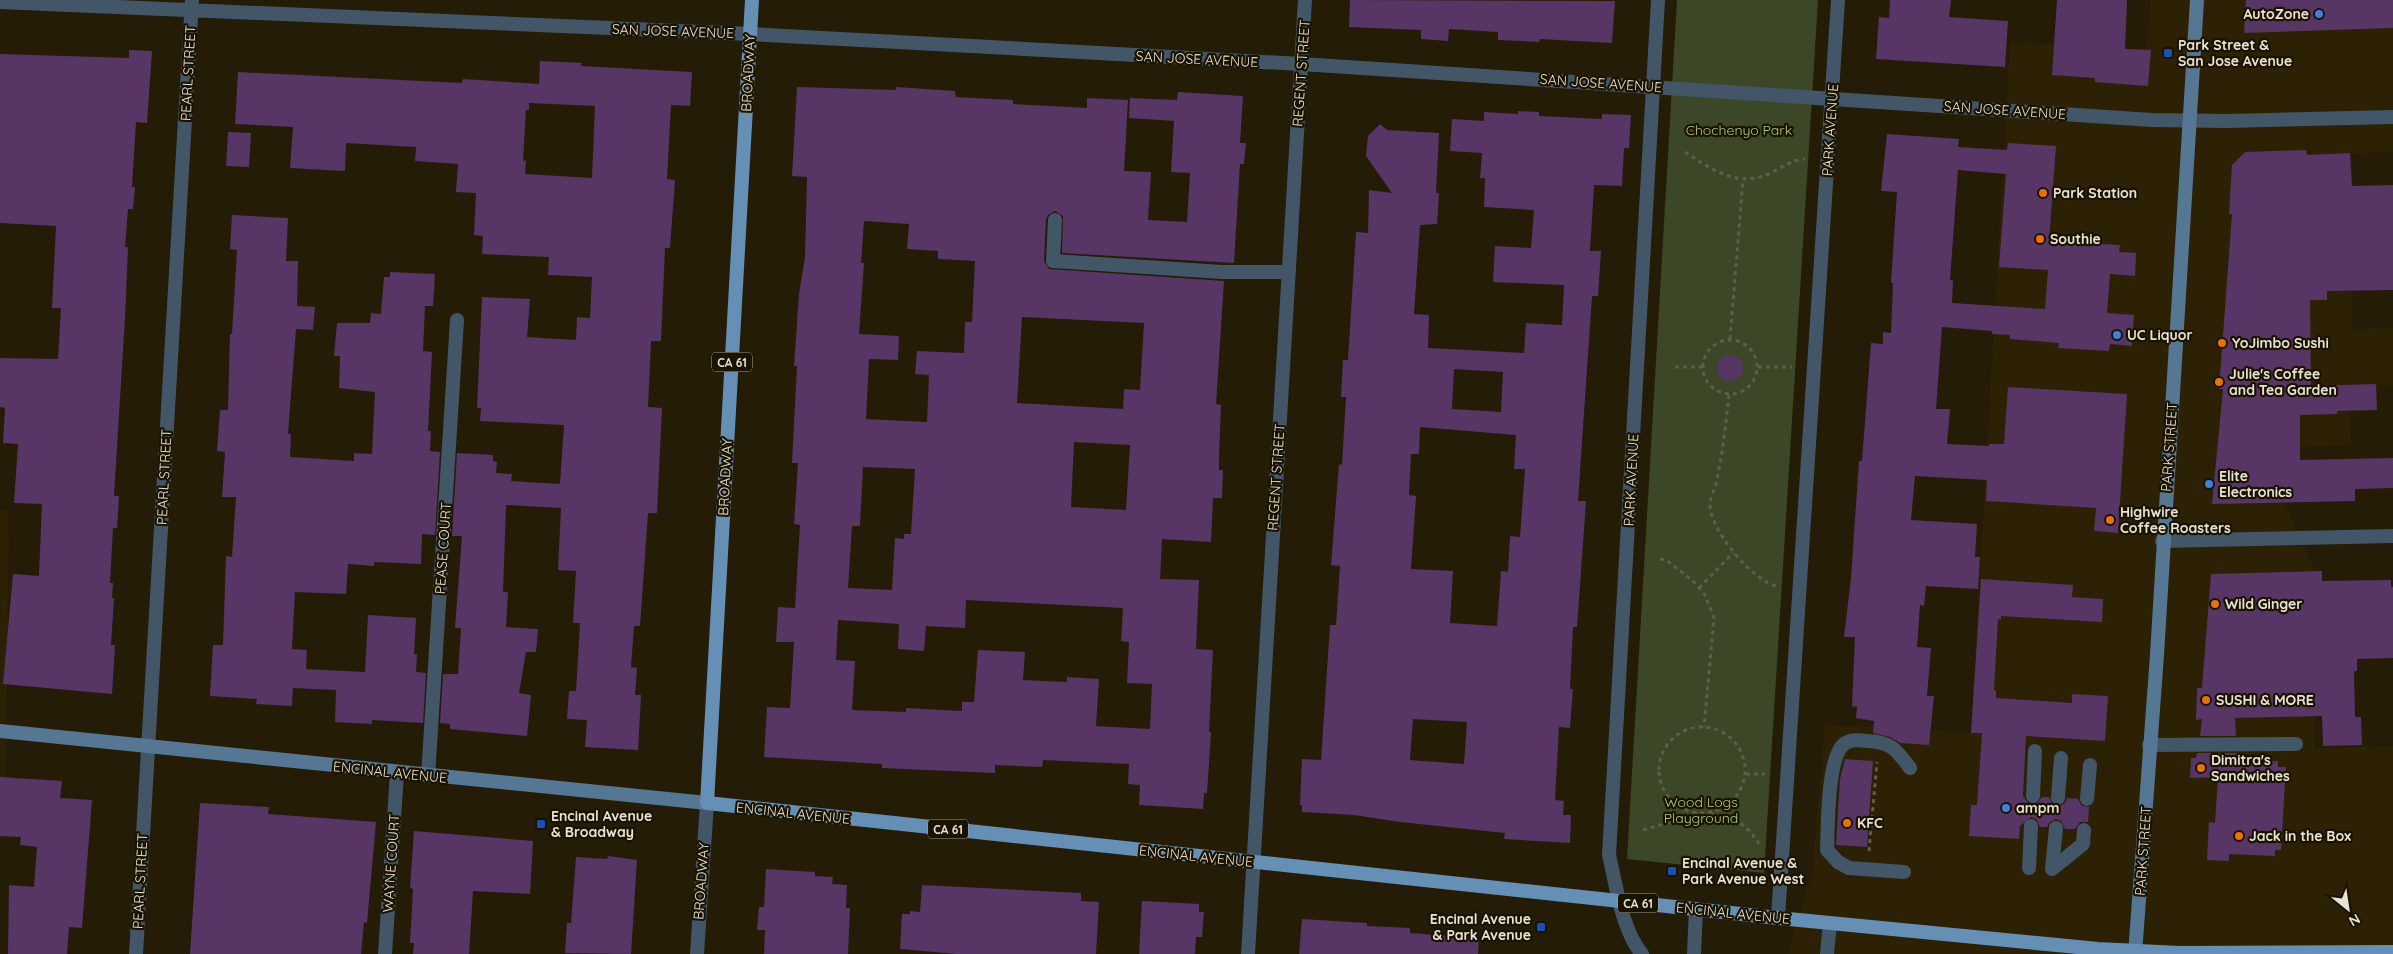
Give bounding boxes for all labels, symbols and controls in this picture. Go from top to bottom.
place label: AutoZone [2243,5,2309,23]
marker: AutoZone [2313,8,2325,20]
street label: REGENT STREET [1288,19,1314,127]
street label: SAN JOSE AVENUE [611,20,735,42]
street label: PEARL STREET [176,25,200,121]
street label: BROADWAY [737,34,759,112]
place label: Park Street & San Jose Avenue [2178,36,2292,70]
street label: SAN JOSE AVENUE [1135,47,1259,71]
marker: Park Street & San Jose Avenue [2162,47,2174,59]
street label: SAN JOSE AVENUE [1539,70,1663,96]
street label: PARK AVENUE [1818,83,1842,177]
street label: SAN JOSE AVENUE [1943,97,2067,123]
park label: Chochenyo Park [1686,121,1792,139]
place label: Park Station [2053,184,2137,202]
marker: Park Station [2037,187,2049,199]
place label: Southie [2050,230,2101,248]
marker: Southie [2034,233,2046,245]
place label: UC Liquor [2127,326,2193,344]
marker: UC Liquor [2111,329,2123,341]
place label: YoJimbo Sushi [2232,334,2329,352]
marker: YoJimbo Sushi [2216,337,2228,349]
road number: CA 61 [712,352,752,372]
place label: Julie's Coffee and Tea Garden [2229,365,2337,399]
marker: Julie's Coffee and Tea Garden [2213,376,2225,388]
street label: PARK STREET [2157,402,2181,492]
street label: REGENT STREET [1263,423,1289,531]
street label: PEARL STREET [152,429,176,525]
street label: PARK AVENUE [1620,433,1642,527]
street label: BROADWAY [714,438,736,516]
place label: Elite Electronics [2219,467,2292,501]
marker: Elite Electronics [2203,478,2215,490]
street label: PEASE COURT [431,501,455,595]
place label: Highwire Coffee Roasters [2120,503,2231,537]
marker: Highwire Coffee Roasters [2104,514,2116,526]
place label: Wild Ginger [2225,595,2302,613]
marker: Wild Ginger [2209,598,2221,610]
place label: SUSHI & MORE [2216,691,2314,709]
marker: SUSHI & MORE [2200,694,2212,706]
place label: Dimitra's Sandwiches [2211,751,2290,785]
street label: ENCINAL AVENUE [332,757,448,787]
marker: Dimitra's Sandwiches [2195,762,2207,774]
park label: Wood Logs Playground [1664,793,1738,827]
street label: ENCINAL AVENUE [735,798,851,828]
place label: ampm [2016,799,2059,817]
marker: ampm [2000,802,2012,814]
street label: PARK STREET [2131,806,2155,896]
place label: Encinal Avenue & Broadway [551,807,652,841]
street label: WAYNE COURT [379,813,403,913]
place label: KFC [1857,814,1883,832]
marker: KFC [1841,817,1853,829]
marker: Encinal Avenue & Broadway [535,818,547,830]
road number: CA 61 [928,820,968,839]
place label: Jack in the Box [2249,827,2351,845]
marker: Jack in the Box [2233,830,2245,842]
street label: PEARL STREET [128,833,152,929]
street label: ENCINAL AVENUE [1138,841,1254,871]
street label: BROADWAY [689,842,713,920]
place label: Encinal Avenue & Park Avenue West [1682,854,1804,888]
marker: Encinal Avenue & Park Avenue West [1666,865,1678,877]
north arrow [2323,884,2373,934]
road number: CA 61 [1618,894,1658,912]
street label: ENCINAL AVENUE [1675,898,1791,928]
place label: Encinal Avenue & Park Avenue [1430,910,1531,944]
text: N [2346,910,2363,931]
marker: Encinal Avenue & Park Avenue [1535,921,1547,933]

